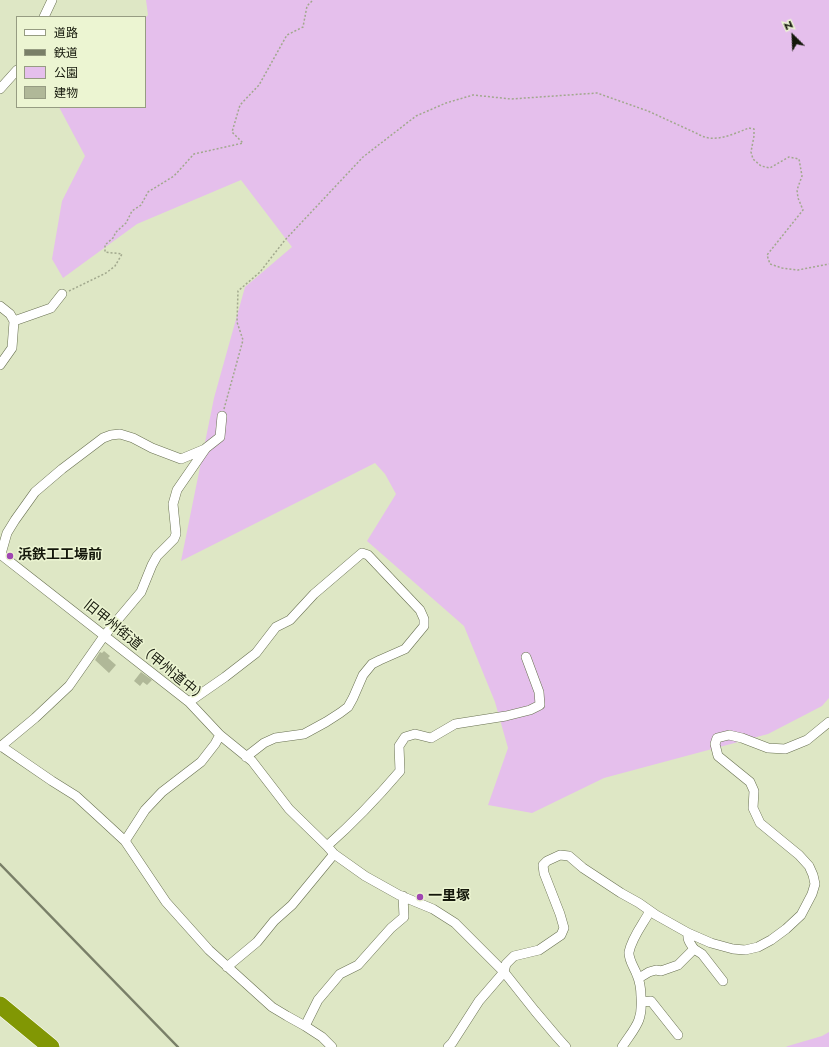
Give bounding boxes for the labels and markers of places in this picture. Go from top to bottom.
place label: 浜鉄工工場前 [18,548,102,564]
marker: 浜鉄工工場前 [5,551,15,561]
place label: 一里塚 [428,889,470,905]
marker: 一里塚 [415,892,425,902]

